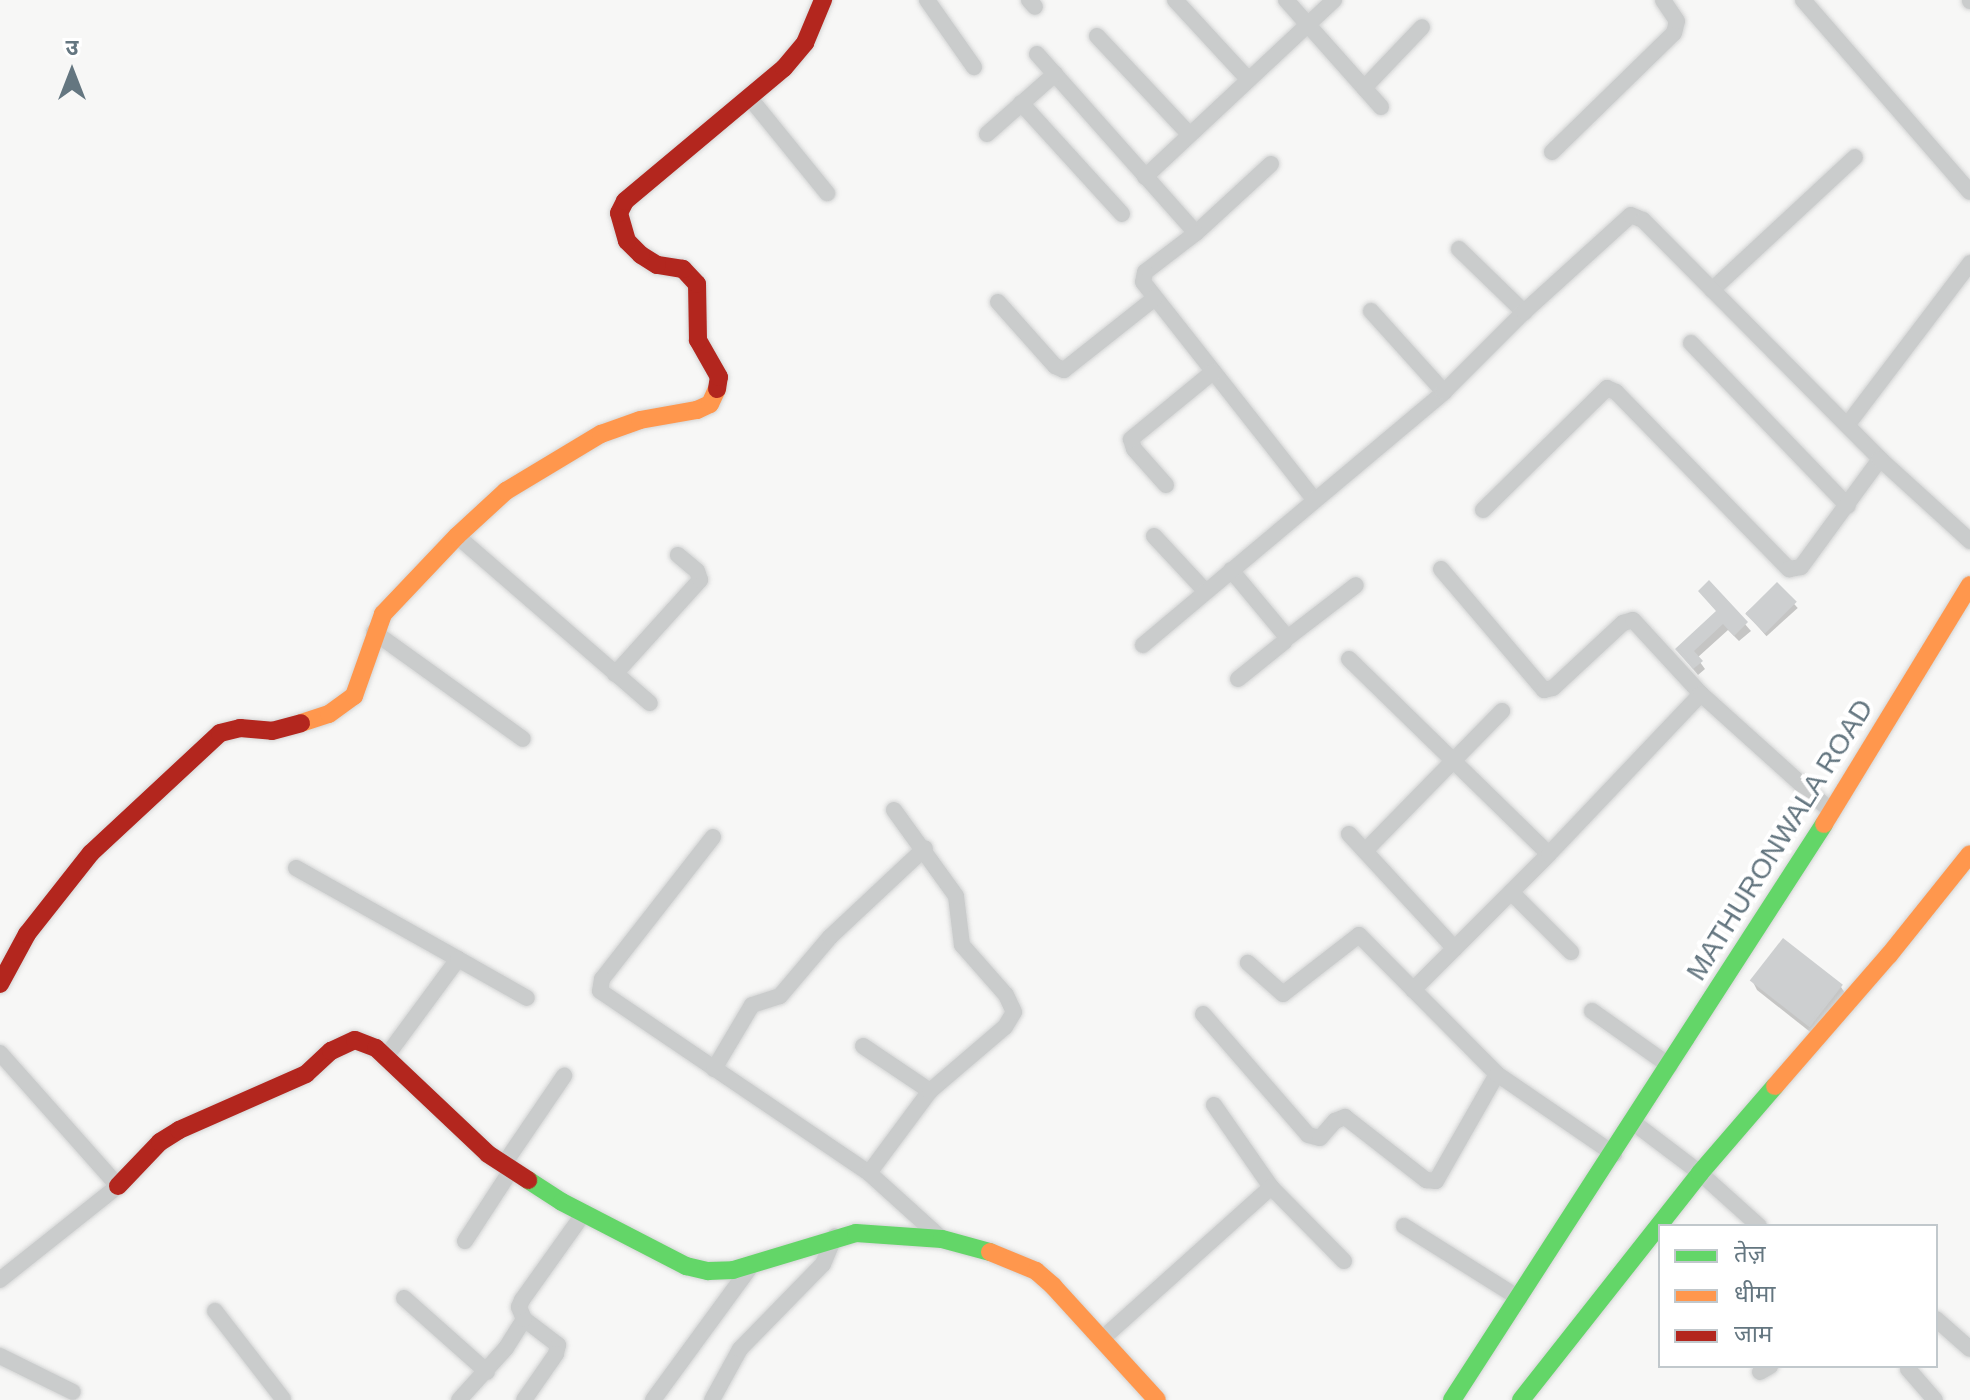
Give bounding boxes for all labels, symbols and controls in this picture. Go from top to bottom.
north arrow [32,32,112,112]
text: उ [66,35,78,60]
street label: MATHURONWALA ROAD [1679,693,1881,987]
legend [1658,1224,1938,1368]
text: तेज़ [1734,1240,1766,1267]
text: धीमा [1734,1280,1776,1307]
text: जाम [1734,1320,1772,1347]

